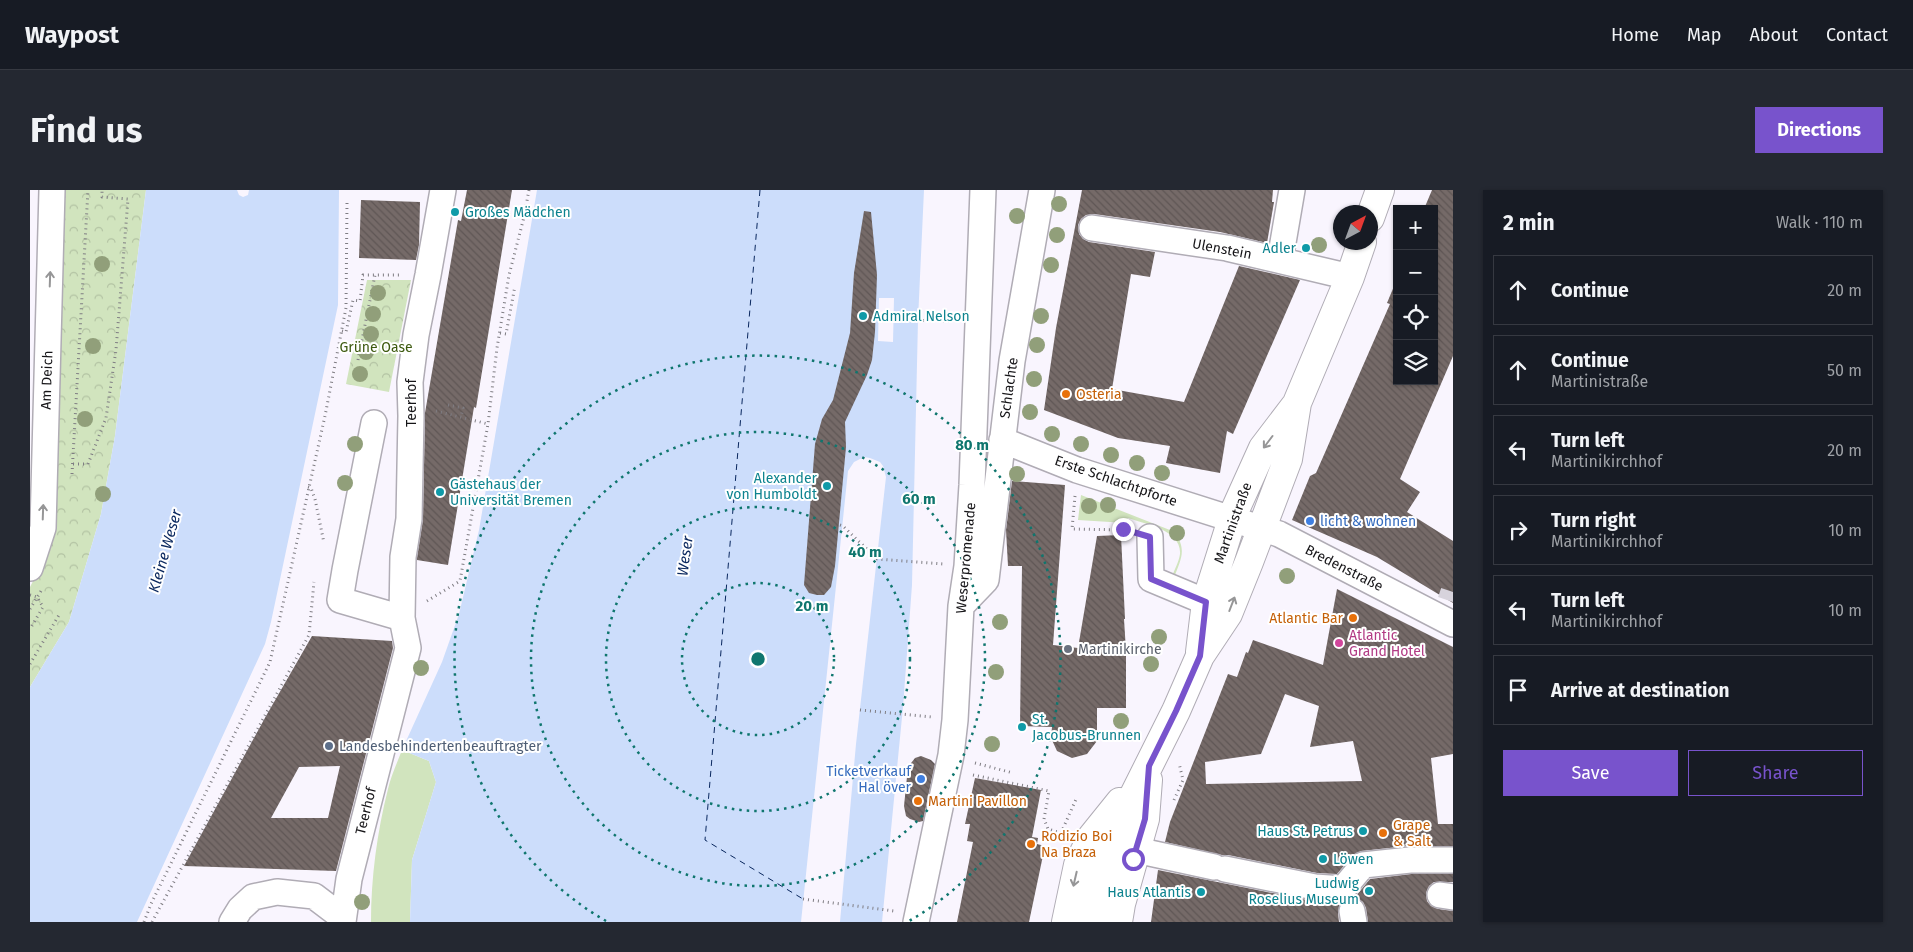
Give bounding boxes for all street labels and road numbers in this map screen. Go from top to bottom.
street label: Ulenstein [1191,235,1253,263]
street label: Am Deich [37,350,57,410]
street label: Schlachte [996,356,1022,420]
street label: Teerhof [403,378,420,427]
street label: Erste Schlachtpforte [1053,452,1179,510]
street label: Martinistraße [1210,480,1256,566]
street label: Weserpromenade [953,502,979,614]
street label: Bredenstraße [1302,541,1386,595]
street label: Teerhof [352,784,380,836]

